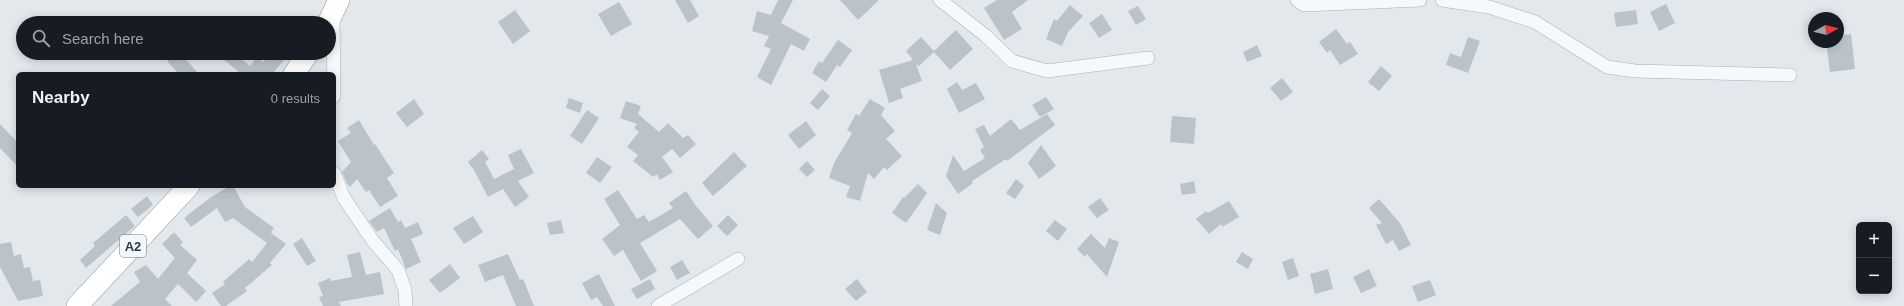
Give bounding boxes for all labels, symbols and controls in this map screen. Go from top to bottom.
north arrow [1808,12,1844,48]
search box [16,16,336,60]
icon: search [30,27,52,49]
text: Search here [62,30,144,47]
text: Nearby [32,88,90,107]
text: 0 results [271,91,320,106]
map controls [1856,222,1892,294]
button: + [1856,222,1892,258]
road number: A2 [120,235,146,257]
button: − [1856,258,1892,294]

